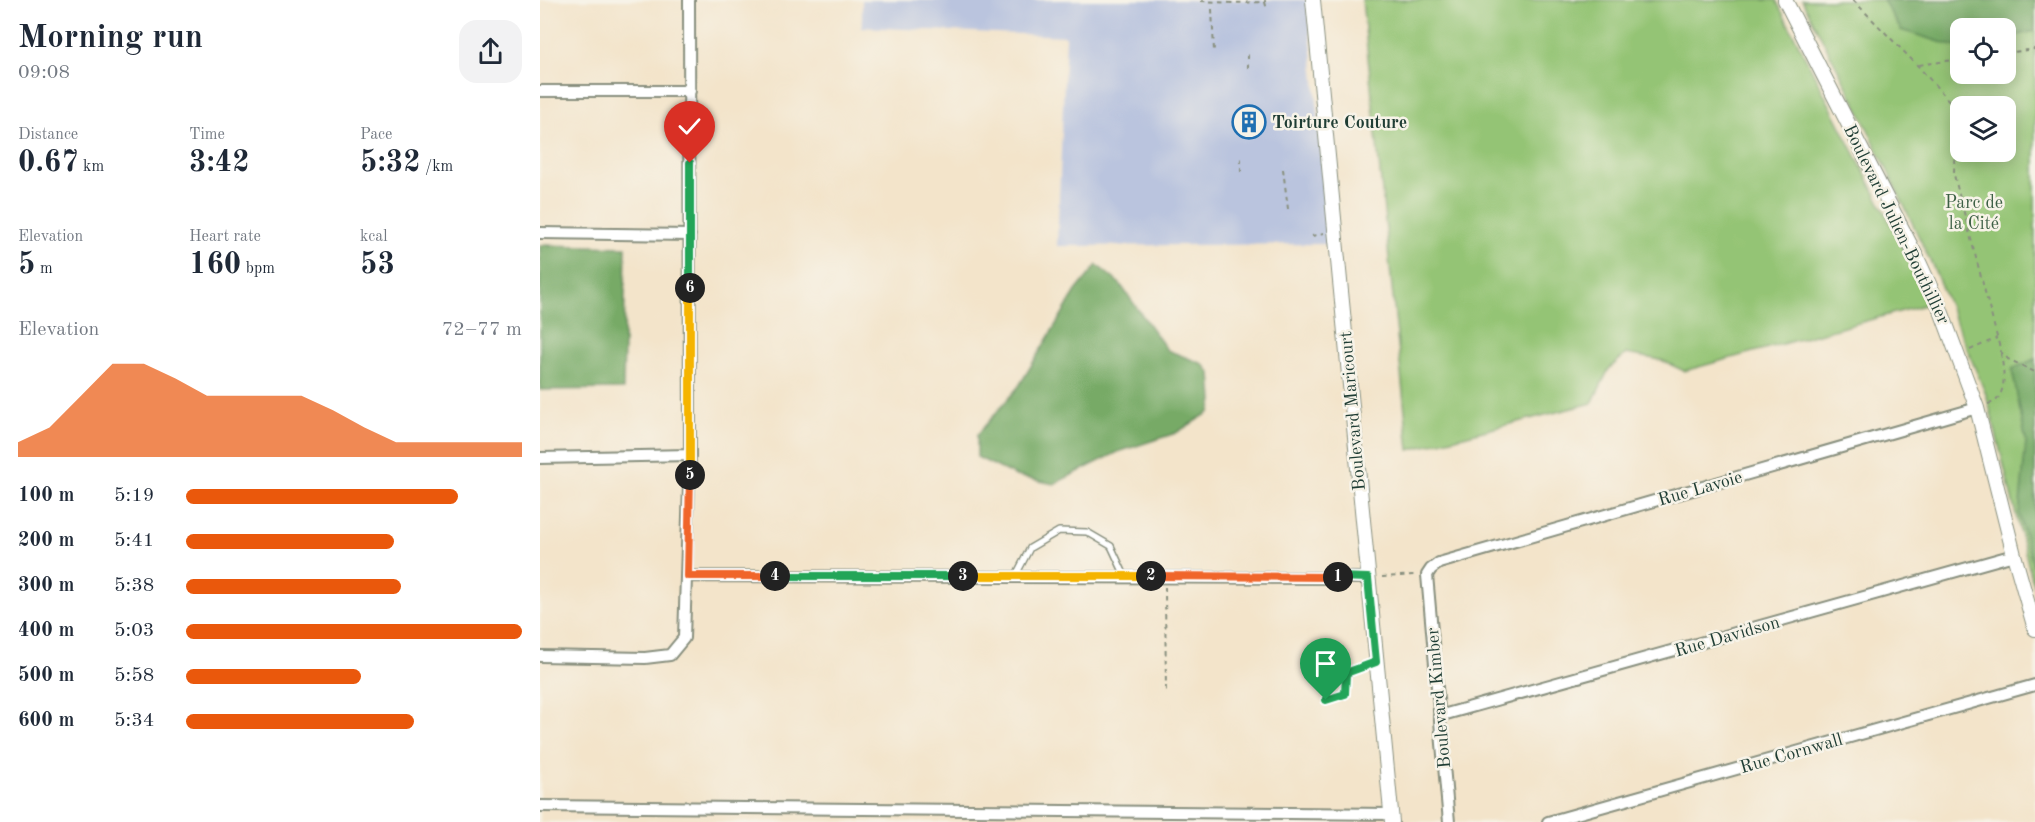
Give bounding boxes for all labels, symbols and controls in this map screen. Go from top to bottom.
map controls [1950,18,2016,162]
button: locate [1950,18,2016,84]
button: share [459,20,522,83]
text: Morning run [18,22,203,55]
text: 09:08 [18,63,70,83]
button: layers [1950,96,2016,162]
pin [664,101,715,163]
building icon: Toirture Couture [1231,104,1267,140]
icon: check [673,110,706,143]
place label: Toirture Couture [1272,114,1407,132]
street label: Boulevard Julien-Bouthillier [1840,122,1953,328]
text: Distance [18,127,78,143]
text: Time [189,127,225,143]
text: Pace [360,127,392,143]
text: 0.67 [18,148,79,178]
text: 3:42 [189,148,250,178]
text: 5:32 [360,148,421,178]
text: km [79,159,104,175]
text: /km [421,159,453,175]
park label: Parc de la Cité [1945,194,2003,233]
text: Elevation [18,229,83,245]
text: Heart rate [189,229,261,245]
text: kcal [360,229,388,245]
text: 5 [18,250,35,280]
text: 160 [189,250,241,280]
text: 53 [360,250,395,280]
text: m [35,261,53,277]
text: bpm [241,261,275,277]
pin: 6 [675,273,705,303]
text: 6 [685,280,695,296]
text: Elevation [18,320,99,340]
text: 72–77 m [442,320,522,340]
street label: Boulevard Maricourt [1337,330,1369,491]
pin: 5 [675,460,705,490]
text: 5 [685,467,695,483]
street label: Rue Lavoie [1656,468,1745,510]
text: 100 m [18,486,74,506]
text: 5:19 [114,486,154,506]
text: 200 m [18,531,74,551]
text: 5:41 [114,531,154,551]
pin: 4 [760,561,790,591]
pin: 3 [948,561,978,591]
pin: 2 [1136,561,1166,591]
pin: 1 [1323,562,1353,592]
text: 4 [770,568,780,584]
text: 3 [958,568,968,584]
text: 2 [1146,568,1156,584]
text: 1 [1333,569,1343,585]
text: 300 m [18,576,74,596]
text: 5:38 [114,576,154,596]
street label: Rue Davidson [1673,613,1782,661]
text: 400 m [18,621,74,641]
text: 5:03 [114,621,154,641]
street label: Boulevard Kimber [1424,626,1454,769]
pin [1300,638,1351,700]
icon: arrive [1309,647,1342,680]
text: 500 m [18,666,74,686]
text: 5:58 [114,666,154,686]
text: 600 m [18,711,74,731]
text: 5:34 [114,711,154,731]
street label: Rue Cornwall [1738,731,1845,777]

